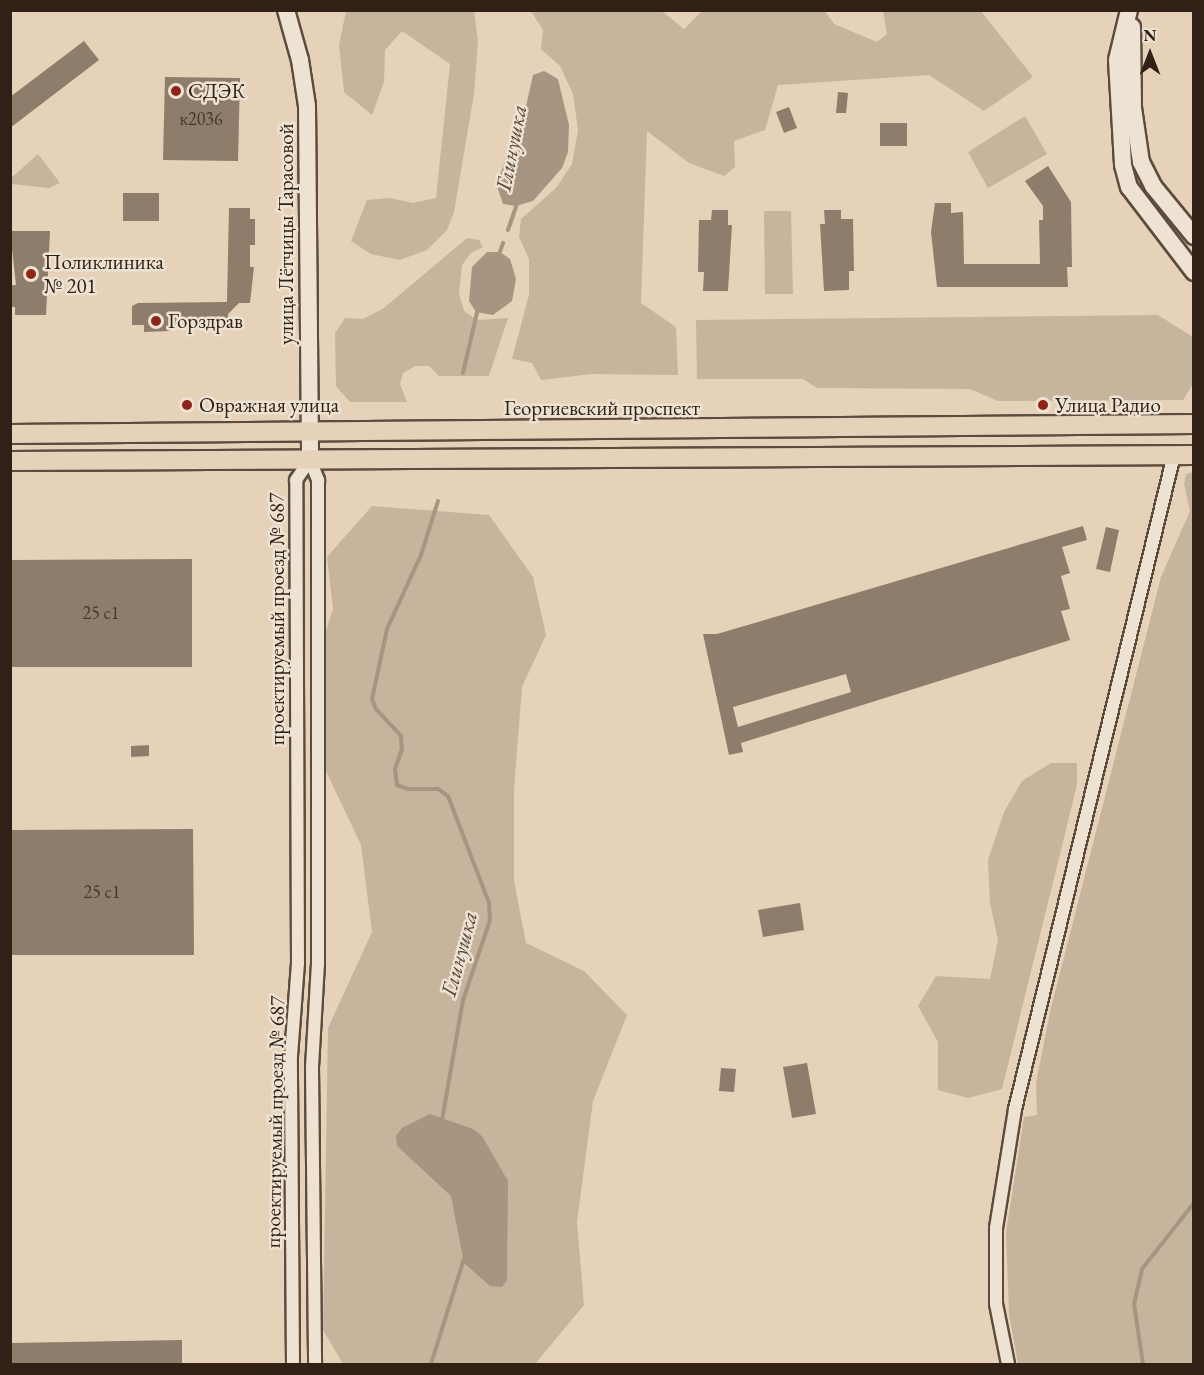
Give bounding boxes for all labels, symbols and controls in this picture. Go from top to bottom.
north arrow [1120,24,1180,84]
text: N [1144,25,1156,46]
place label: СДЭК [188,78,245,104]
marker: СДЭК [169,84,183,98]
water label: Глинушка [490,103,532,193]
house number: к2036 [179,108,223,130]
street label: улица Лётчицы Тарасовой [273,123,299,345]
place label: Поликлиника № 201 [44,249,164,299]
marker: Поликлиника № 201 [22,265,40,283]
place label: Горздрав [168,308,243,334]
marker: Горздрав [149,314,163,328]
place label: Овражная улица [199,392,339,418]
place label: Улица Радио [1055,392,1161,418]
street label: Георгиевский проспект [504,395,700,421]
marker: Овражная улица [180,398,194,412]
marker: Улица Радио [1036,398,1050,412]
street label: проектируемый проезд № 687 [264,493,290,745]
house number: 25 с1 [83,602,119,624]
house number: 25 с1 [84,881,120,903]
water label: Глинушка [435,908,483,1000]
street label: проектируемый проезд № 687 [260,996,290,1248]

